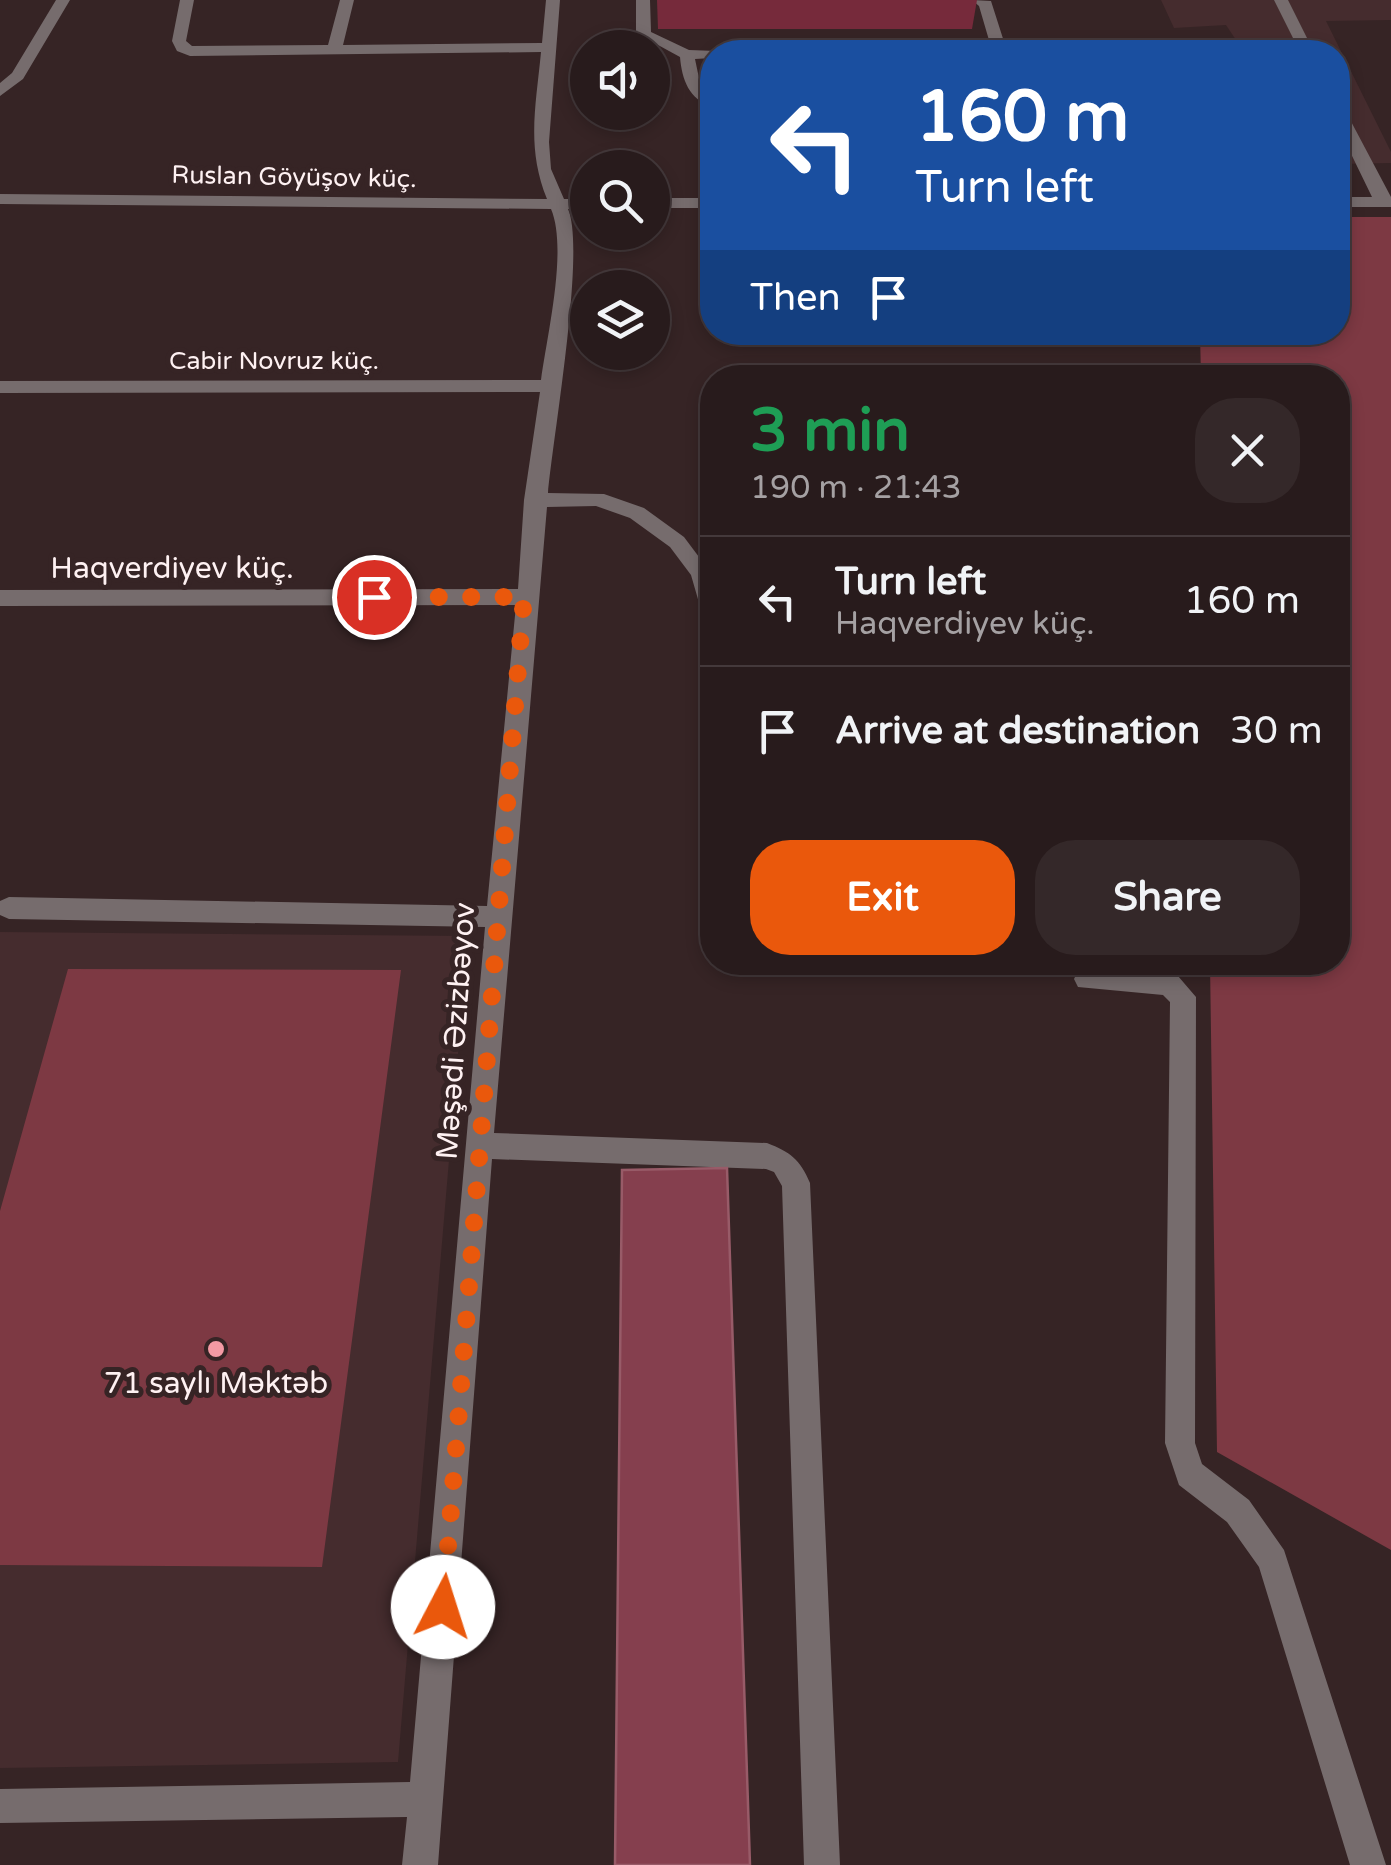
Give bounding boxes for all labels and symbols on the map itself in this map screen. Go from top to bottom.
street label: Ruslan Göyüşov küç. [171,160,417,194]
street label: Cabir Novruz küç. [169,346,379,376]
street label: Haqverdiyev küç. [50,550,294,587]
pin [332,555,417,640]
street label: Məşədi Əzizbəyov [429,901,483,1161]
marker: 71 saylı Məktəb [205,1338,227,1360]
place label: 71 saylı Məktəb [104,1365,328,1402]
position arrow [391,1555,495,1659]

